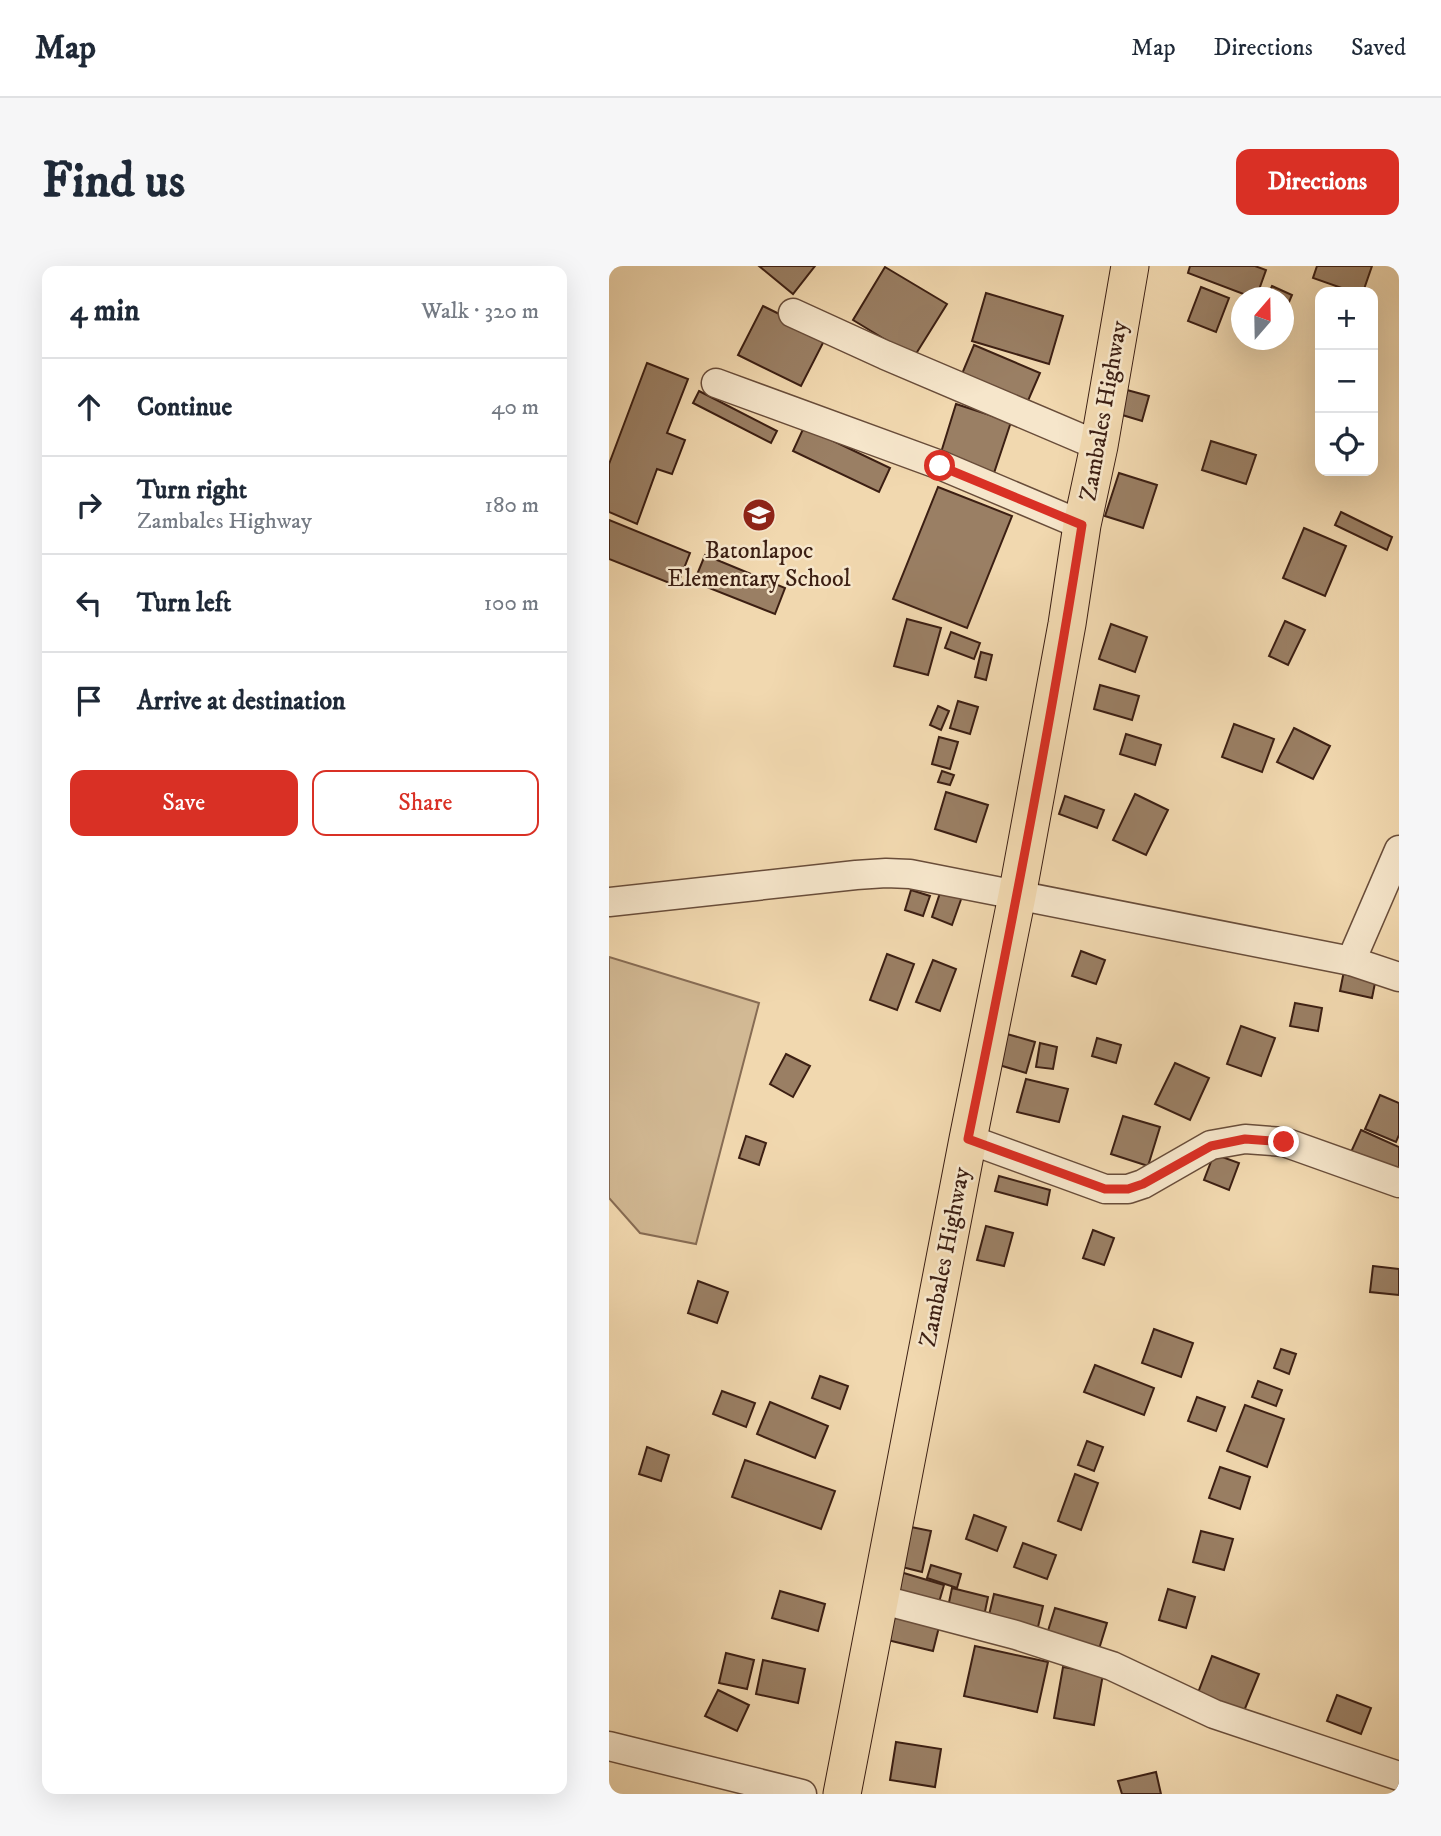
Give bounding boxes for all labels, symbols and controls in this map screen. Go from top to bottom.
text: Map [35,28,96,69]
text: Map [1131,33,1176,63]
text: Directions [1214,33,1313,63]
text: Saved [1351,33,1406,63]
button: Directions [1236,149,1399,215]
text: Find us [42,151,185,213]
north arrow [1231,287,1294,350]
map controls [1315,287,1378,476]
button: + [1315,287,1378,350]
text: 4 min [70,293,140,330]
text: Walk · 320 m [421,297,539,326]
street label: Zambales Highway [1073,318,1135,503]
button: − [1315,350,1378,413]
icon: ahead [70,388,108,426]
text: Continue [137,391,232,424]
text: 40 m [491,393,539,422]
button: locate [1315,413,1378,476]
route start [924,450,955,481]
text: Turn right [137,474,247,507]
icon: right [70,486,108,524]
text: 180 m [484,491,539,520]
school or university icon: Batonlapoc Elementary School [740,496,778,534]
text: Zambales Highway [137,507,312,536]
place label: Batonlapoc Elementary School [667,536,852,594]
icon: left [70,584,108,622]
text: Turn left [137,587,231,620]
text: 100 m [484,589,539,618]
icon: arrive [70,682,108,720]
text: Arrive at destination [137,685,346,718]
button: Save [70,770,298,836]
button: Share [312,770,539,836]
route end [1268,1126,1299,1157]
street label: Zambales Highway [913,1164,977,1349]

